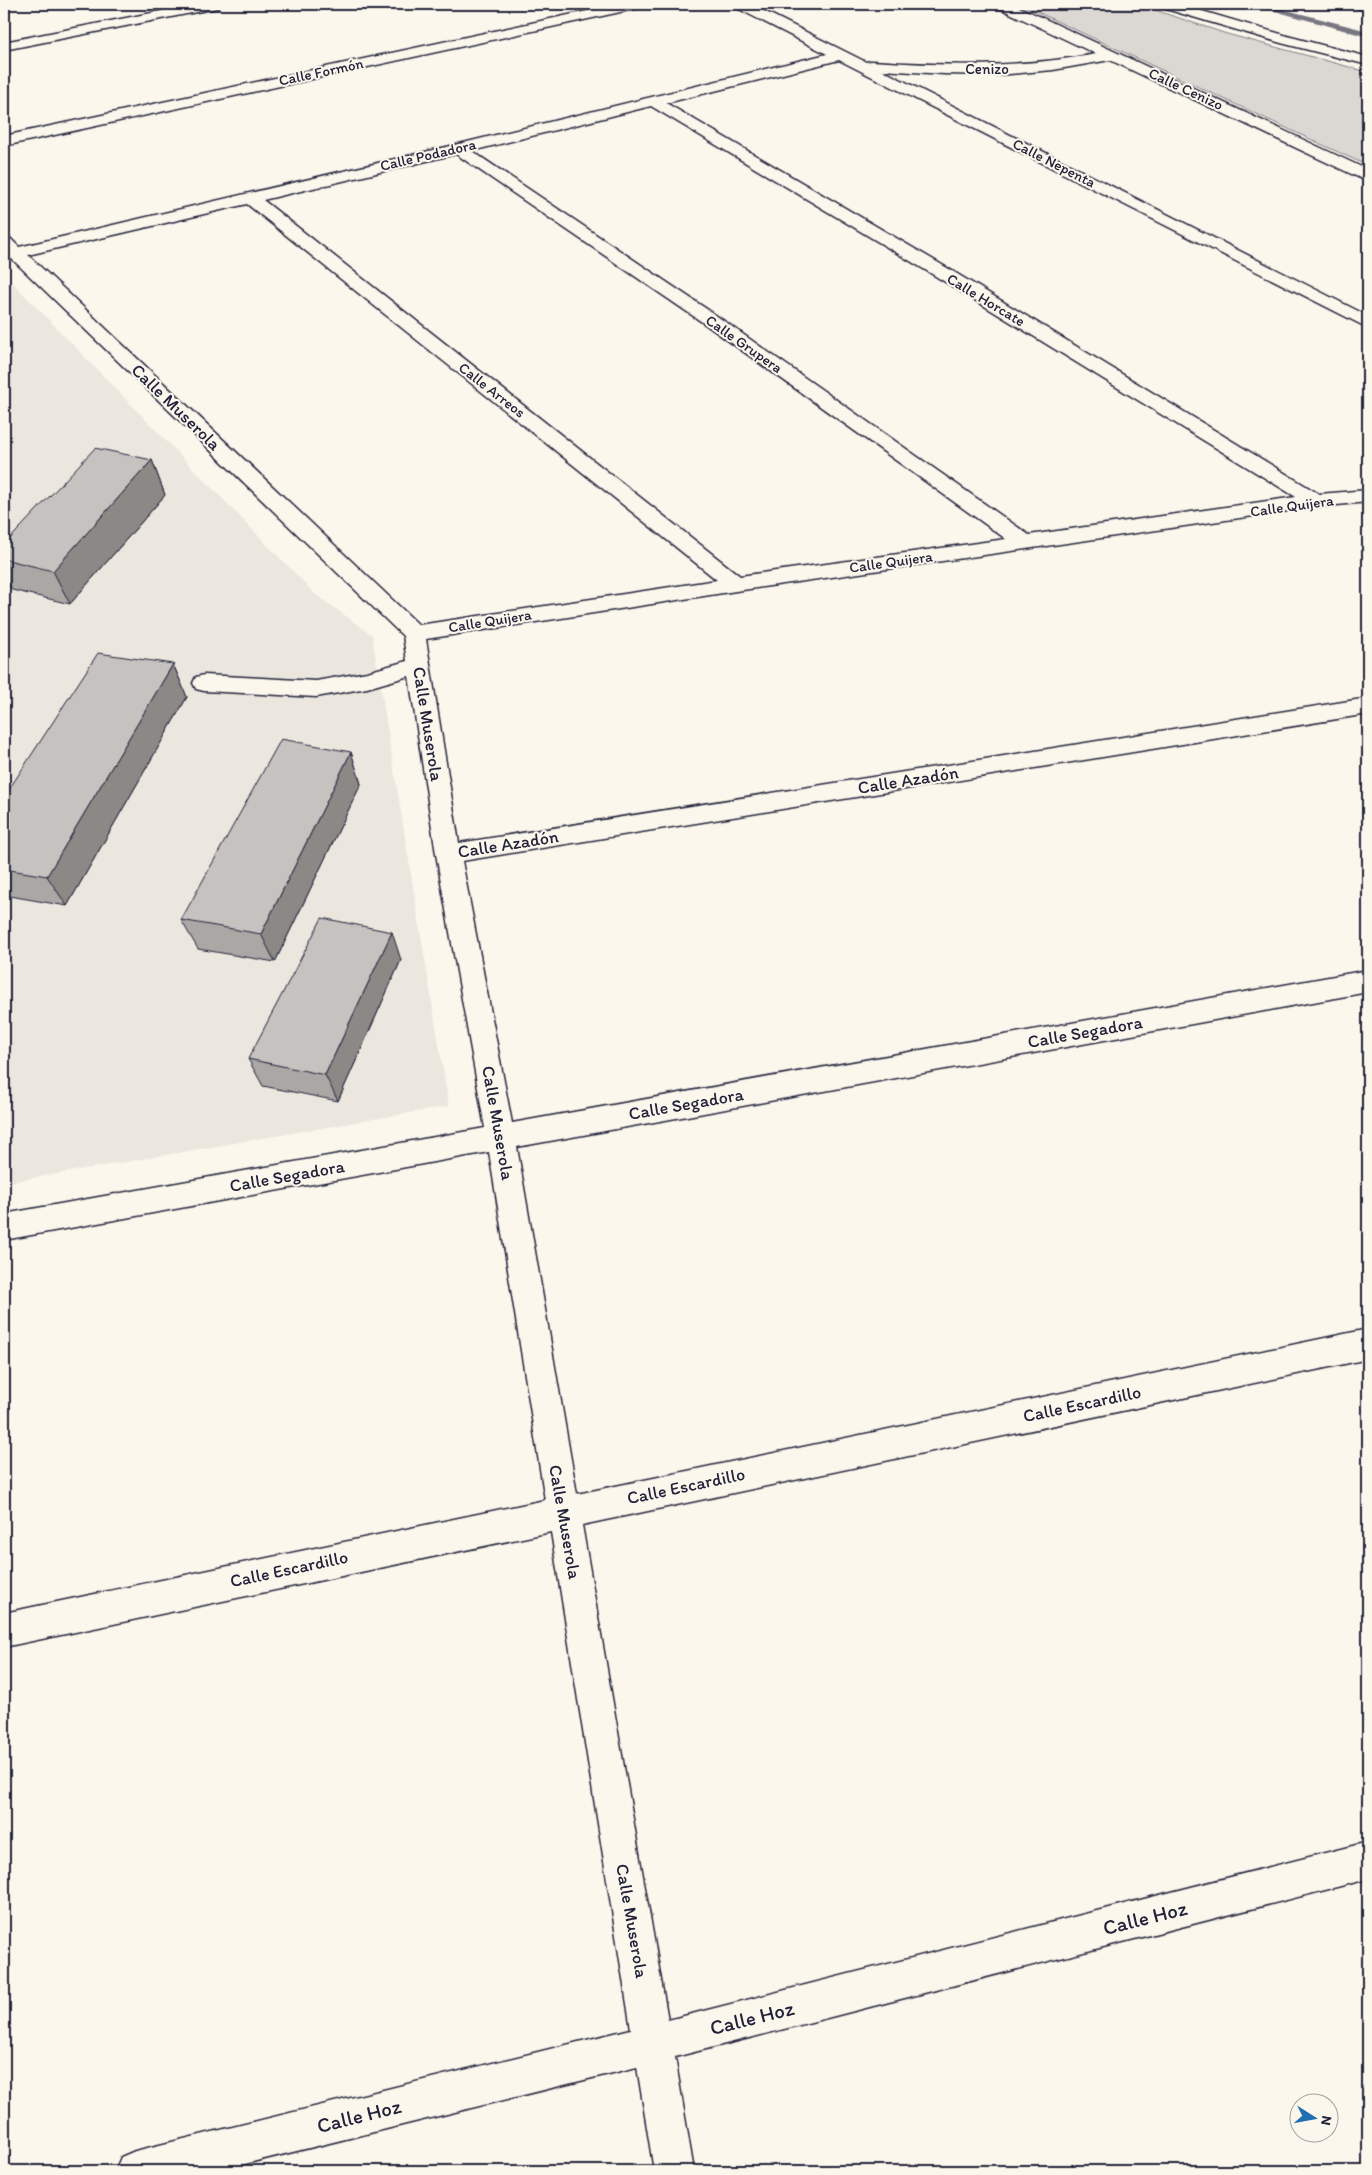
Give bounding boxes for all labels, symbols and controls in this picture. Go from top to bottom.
street label: Calle Formón [277,54,365,90]
street label: Cenizo [965,60,1009,78]
street label: Calle Cenizo [1146,64,1226,114]
street label: Calle Nepenta [1010,134,1099,192]
street label: Calle Podadora [378,135,478,175]
street label: Calle Horcate [944,270,1028,330]
street label: Calle Grupera [702,311,786,377]
street label: Calle Arreos [455,358,529,422]
street label: Calle Muserola [127,359,226,456]
street label: Calle Quijera [1249,491,1335,521]
street label: Calle Quijera [848,547,934,577]
street label: Calle Quijera [447,606,533,636]
street label: Calle Muserola [408,665,448,784]
street label: Calle Azadón [856,761,960,799]
street label: Calle Azadón [456,825,560,863]
street label: Calle Segadora [1026,1011,1145,1053]
street label: Calle Muserola [477,1064,519,1183]
street label: Calle Segadora [627,1083,746,1125]
street label: Calle Segadora [228,1155,347,1197]
street label: Calle Escardillo [1021,1381,1143,1427]
street label: Calle Muserola [544,1463,586,1582]
street label: Calle Escardillo [625,1463,747,1509]
street label: Calle Escardillo [228,1546,350,1592]
street label: Calle Muserola [611,1862,653,1981]
street label: Calle Hoz [1100,1895,1190,1940]
street label: Calle Hoz [707,1995,797,2040]
north arrow [1290,2092,1340,2142]
street label: Calle Hoz [314,2093,404,2138]
text: N [1317,2114,1336,2127]

